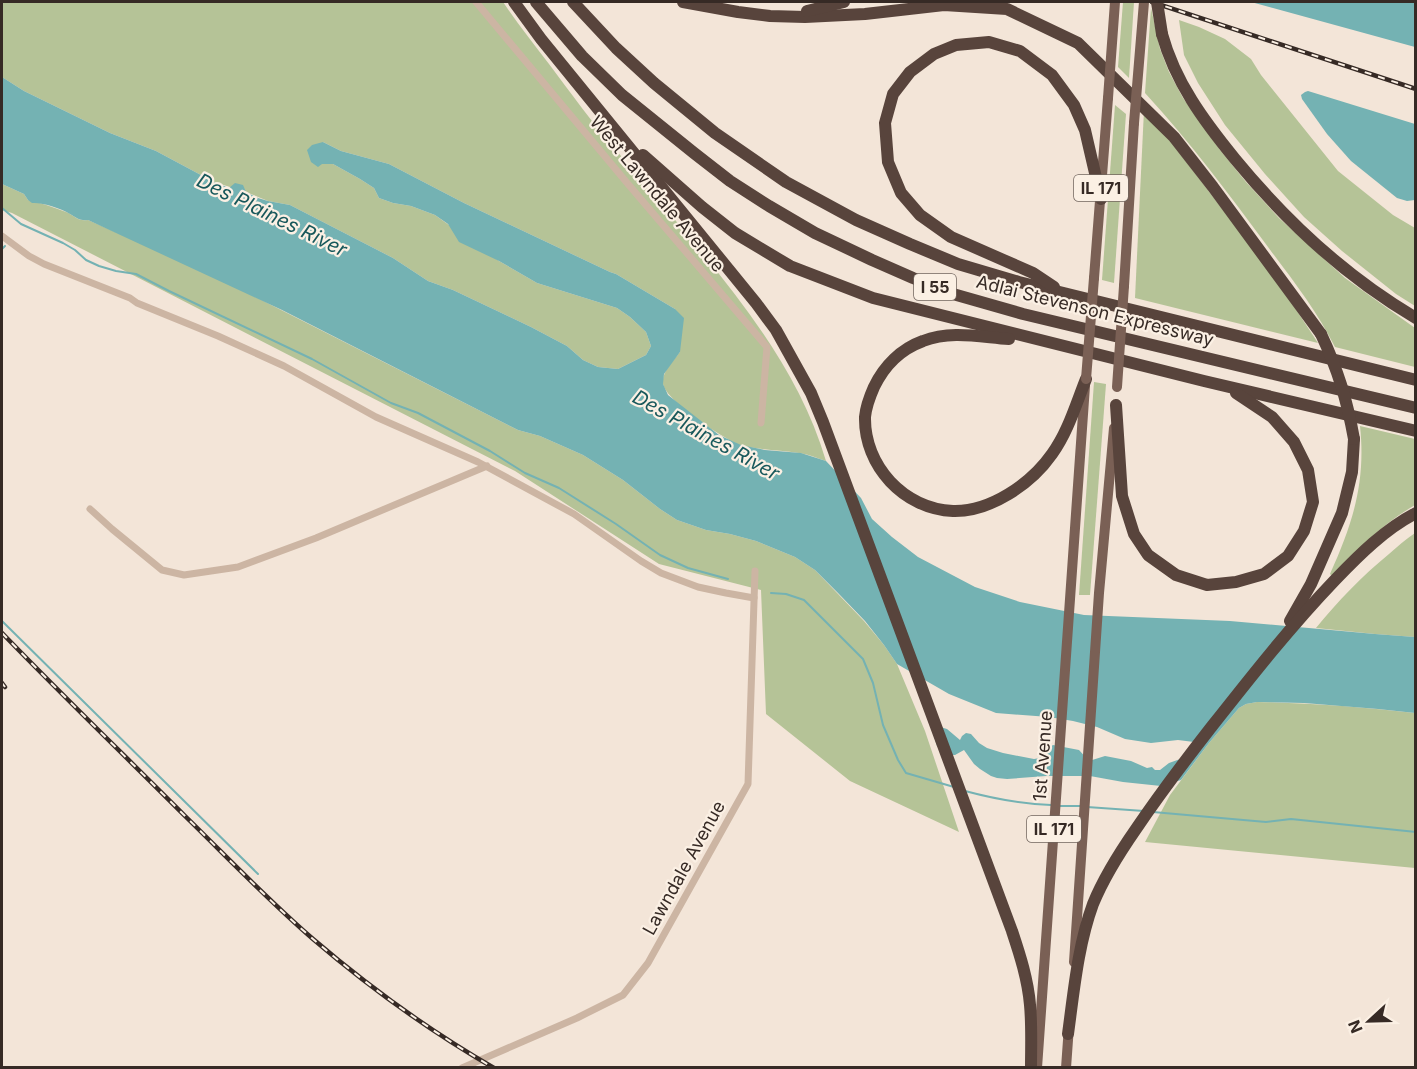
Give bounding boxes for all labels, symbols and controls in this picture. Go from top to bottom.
street label: West Lawndale Avenue [586,111,729,276]
water label: Des Plaines River [193,168,351,262]
road number: IL 171 [1074,175,1128,201]
street label: Adlai Stevenson Expressway [974,271,1216,350]
road number: I 55 [914,274,956,300]
water label: Des Plaines River [628,385,784,485]
street label: 1st Avenue [1029,710,1056,802]
street label: Lawndale Avenue [638,797,729,938]
road number: IL 171 [1027,816,1081,842]
north arrow [1339,991,1399,1051]
text: N [1344,1017,1367,1036]

